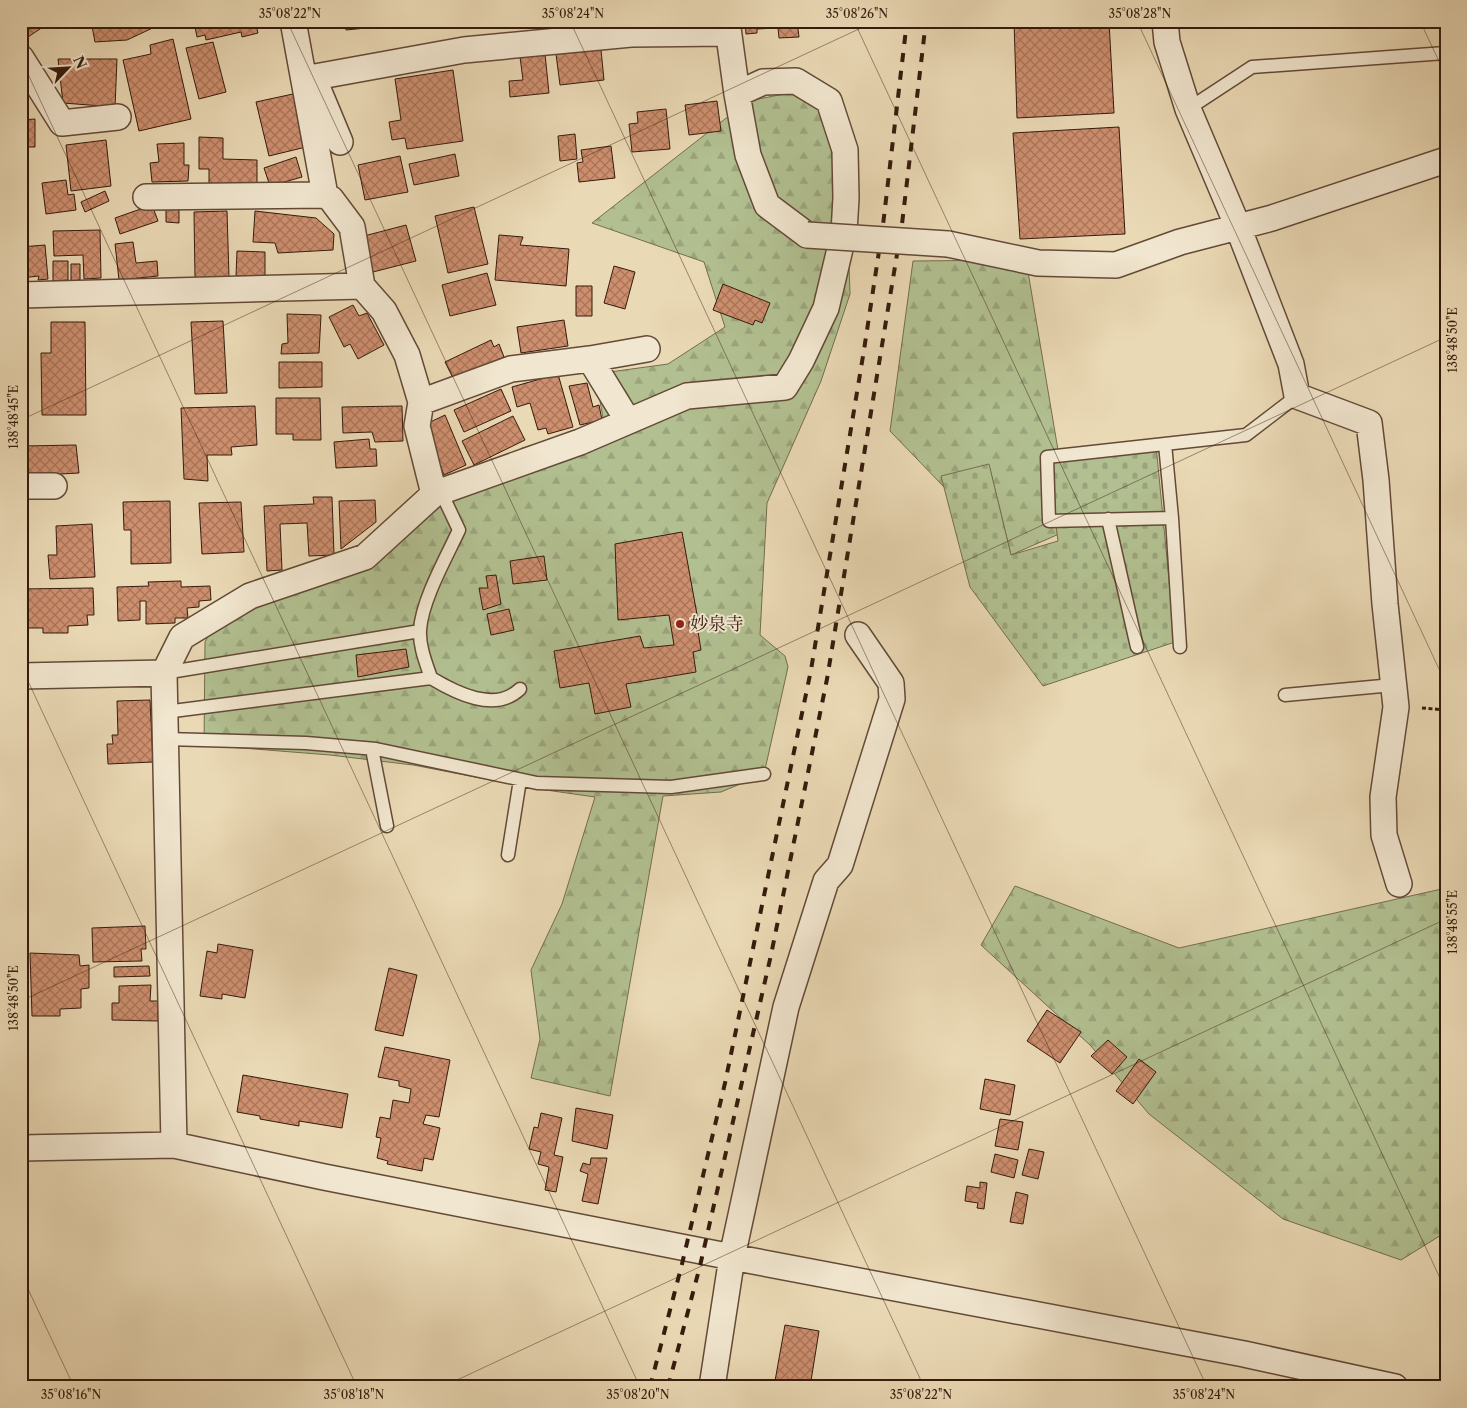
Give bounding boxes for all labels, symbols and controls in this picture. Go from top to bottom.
text: 35°08'22"N [259,6,321,21]
text: 35°08'24"N [542,6,604,21]
text: 35°08'26"N [826,6,888,21]
text: 35°08'28"N [1109,6,1171,21]
north arrow [42,42,92,92]
text: N [69,53,91,72]
text: 138°48'50"E [1445,307,1460,373]
text: 138°48'45"E [6,385,21,449]
place label: 妙泉寺 [690,613,744,635]
marker: 妙泉寺 [674,618,686,630]
text: 138°48'55"E [1445,890,1460,954]
text: 138°48'50"E [6,965,21,1031]
text: 35°08'16"N [41,1387,101,1402]
text: 35°08'18"N [324,1387,385,1402]
text: 35°08'20"N [606,1387,670,1402]
text: 35°08'22"N [890,1387,952,1402]
text: 35°08'24"N [1173,1387,1235,1402]

